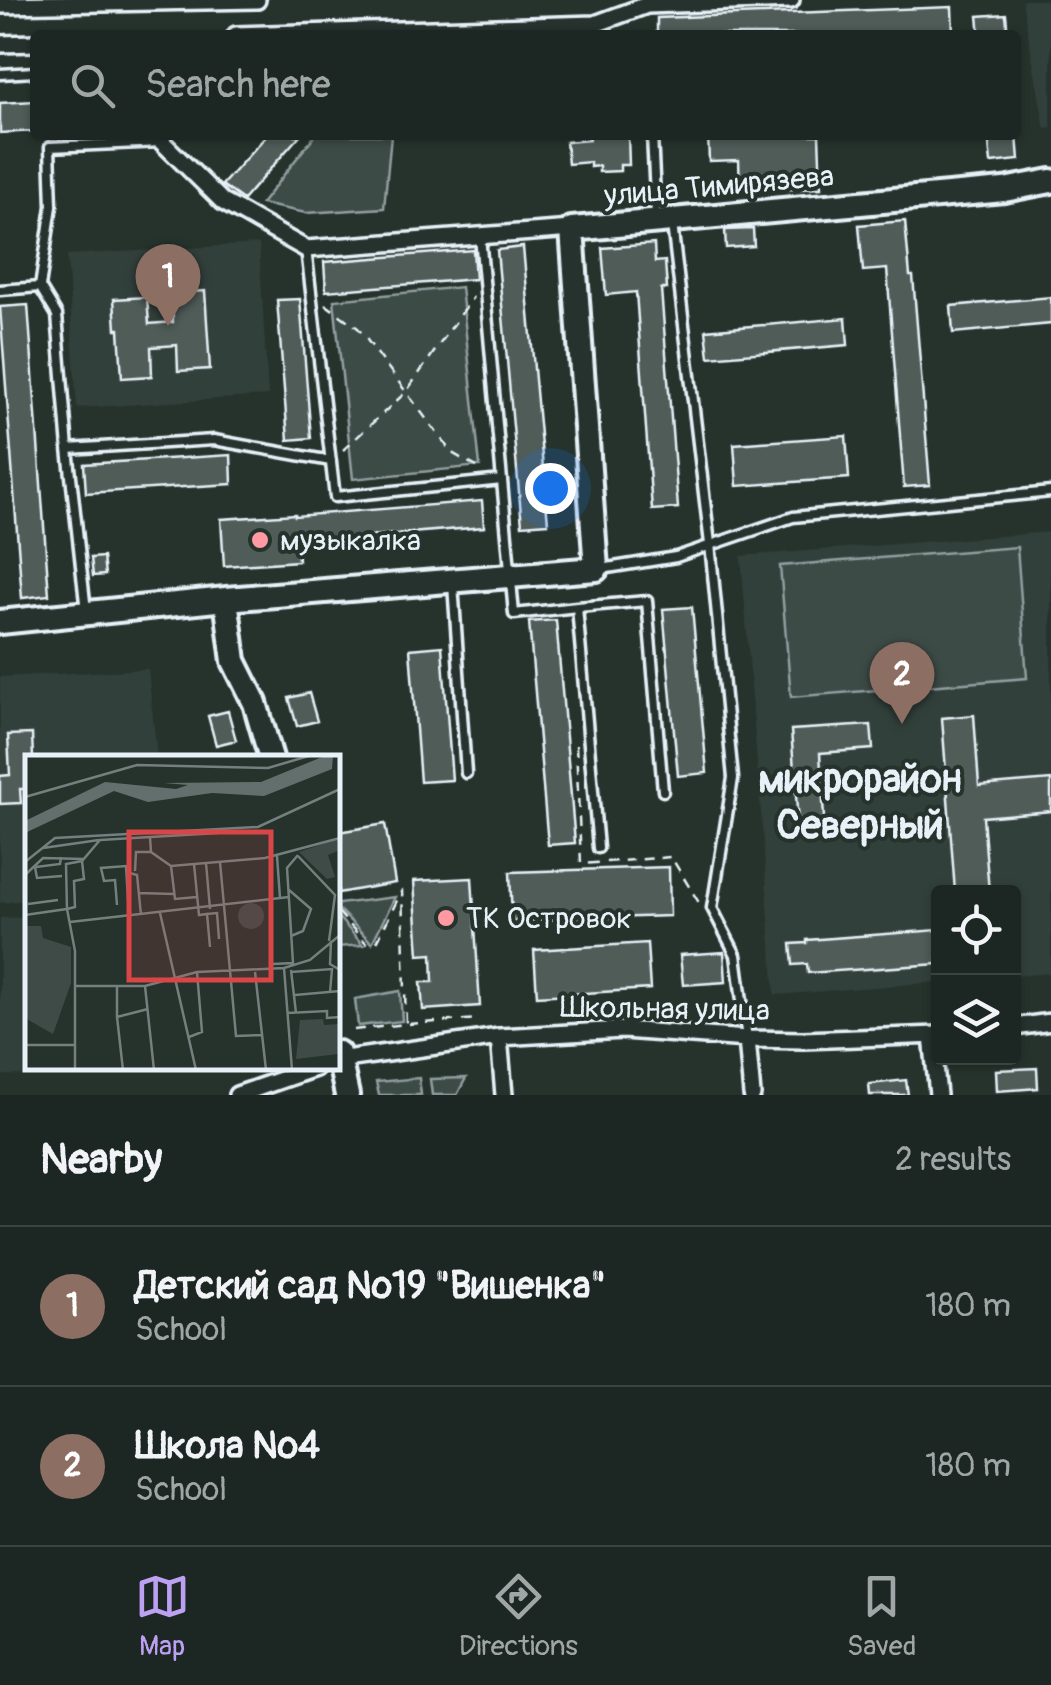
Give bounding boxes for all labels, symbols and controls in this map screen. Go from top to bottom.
search box [30,30,1021,140]
icon: search [65,58,120,113]
text: Search here [145,61,331,109]
street label: улица Тимирязева [602,158,835,215]
pin: 1 [136,244,200,326]
your location [525,463,576,514]
place label: музыкалка [280,522,421,559]
marker: музыкалка [249,529,271,551]
pin: 2 [870,642,934,724]
inset map [25,755,340,1070]
district label: микрорайон Северный [758,755,962,850]
map controls [931,885,1021,1065]
button: locate [931,885,1021,975]
place label: ТК Островок [466,900,632,937]
marker: ТК Островок [435,907,457,929]
button: layers [931,975,1021,1065]
street label: Школьная улица [560,989,770,1029]
text: Nearby [40,1134,162,1186]
text: 2 results [895,1140,1011,1180]
text: Детский сад №19 "Вишенка" [135,1262,606,1310]
text: 1 [66,1286,79,1326]
text: 180 m [925,1286,1011,1326]
text: School [135,1310,227,1350]
text: Школа №4 [135,1422,320,1470]
text: 2 [64,1446,81,1486]
text: 180 m [925,1446,1011,1486]
text: School [135,1470,227,1510]
tab: Map [135,1569,190,1664]
tab: Directions [459,1569,578,1664]
tab: Saved [847,1569,916,1664]

